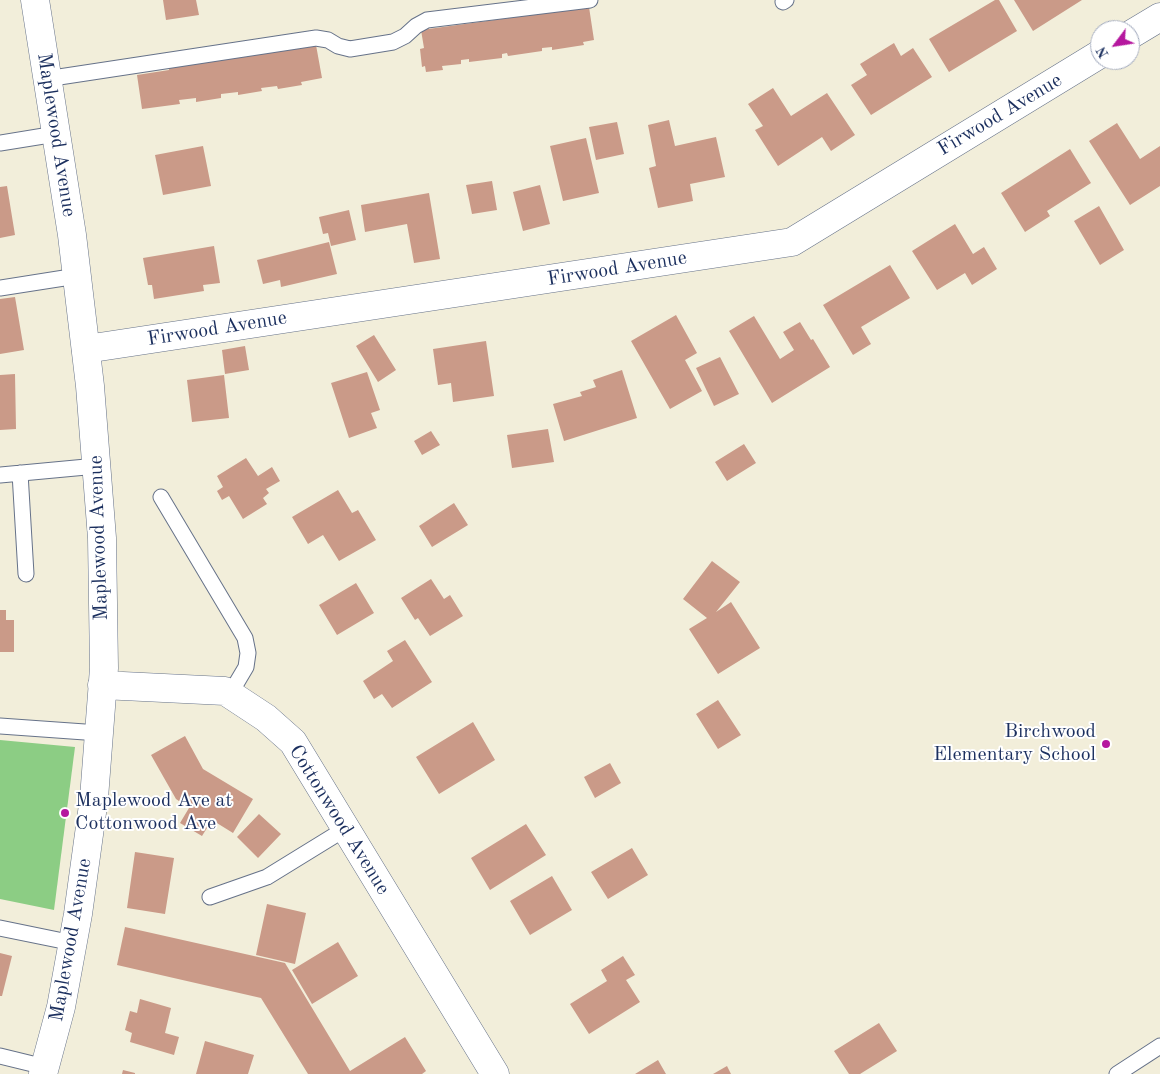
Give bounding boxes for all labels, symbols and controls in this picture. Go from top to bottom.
north arrow [1090,20,1140,70]
text: N [1094,44,1112,60]
street label: Maplewood Avenue [31,51,81,219]
street label: Firwood Avenue [933,68,1067,162]
street label: Firwood Avenue [545,246,689,292]
street label: Firwood Avenue [145,306,289,352]
street label: Maplewood Avenue [84,455,114,621]
place label: Birchwood Elementary School [933,720,1096,767]
marker: Birchwood Elementary School [1100,738,1112,750]
street label: Cottonwood Avenue [283,741,395,899]
place label: Maplewood Ave at Cottonwood Ave [75,789,232,836]
marker: Maplewood Ave at Cottonwood Ave [59,807,71,819]
street label: Maplewood Avenue [45,856,97,1024]

